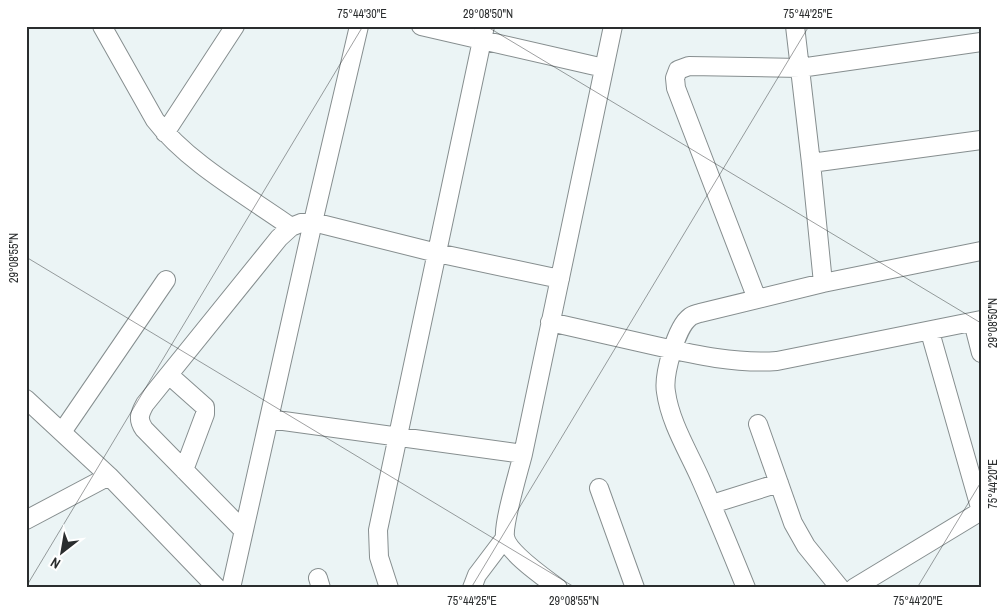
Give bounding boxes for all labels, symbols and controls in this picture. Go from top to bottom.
text: 75°44'30"E [337,6,387,22]
text: 29°08'50"N [463,6,513,22]
text: 75°44'25"E [783,6,833,22]
text: 29°08'55"N [6,233,22,283]
text: 29°08'50"N [985,298,1001,348]
text: 75°44'20"E [985,459,1001,509]
north arrow [38,526,88,576]
text: N [47,553,63,573]
text: 75°44'25"E [447,593,497,609]
text: 29°08'55"N [549,593,599,609]
text: 75°44'20"E [893,593,943,609]

